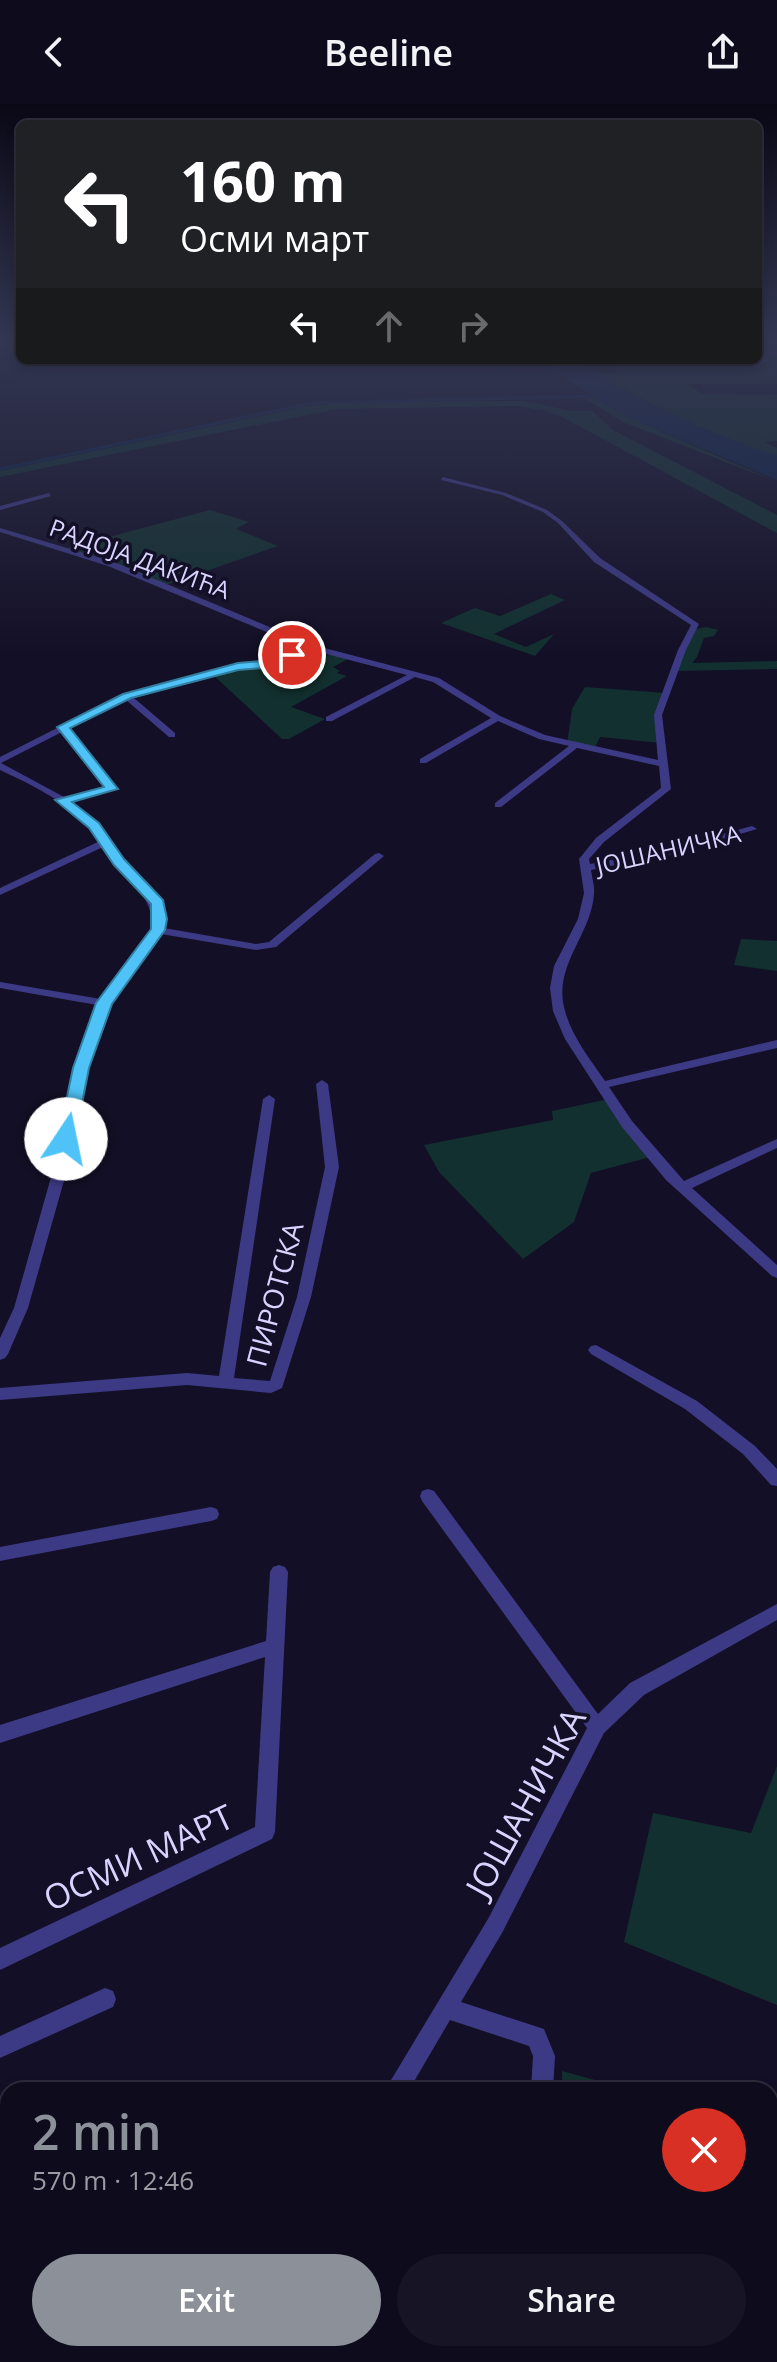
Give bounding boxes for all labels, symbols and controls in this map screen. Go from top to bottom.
text: Beeline [324,28,453,77]
icon: back [32,30,76,74]
icon: share [701,30,745,74]
text: 160 m [180,142,346,218]
icon: left [48,152,152,256]
text: Осми март [180,214,369,263]
icon: left [283,304,327,348]
icon: ahead [367,304,411,348]
icon: right [451,304,495,348]
street label: РАДОЈА ДАКИЋА [45,510,236,606]
pin [258,621,326,689]
icon: arrive [270,633,314,677]
street label: ЈОШАНИЧКА [591,816,744,882]
position arrow [24,1097,108,1181]
street label: ПИРОТСКА [236,1217,312,1370]
street label: ЈОШАНИЧКА [453,1699,596,1907]
street label: ОСМИ МАРТ [36,1793,241,1921]
text: 2 min [32,2099,162,2164]
button: close [662,2108,746,2192]
text: 570 m · 12:46 [32,2162,194,2198]
button: Exit [32,2254,381,2346]
button: Share [397,2254,746,2346]

